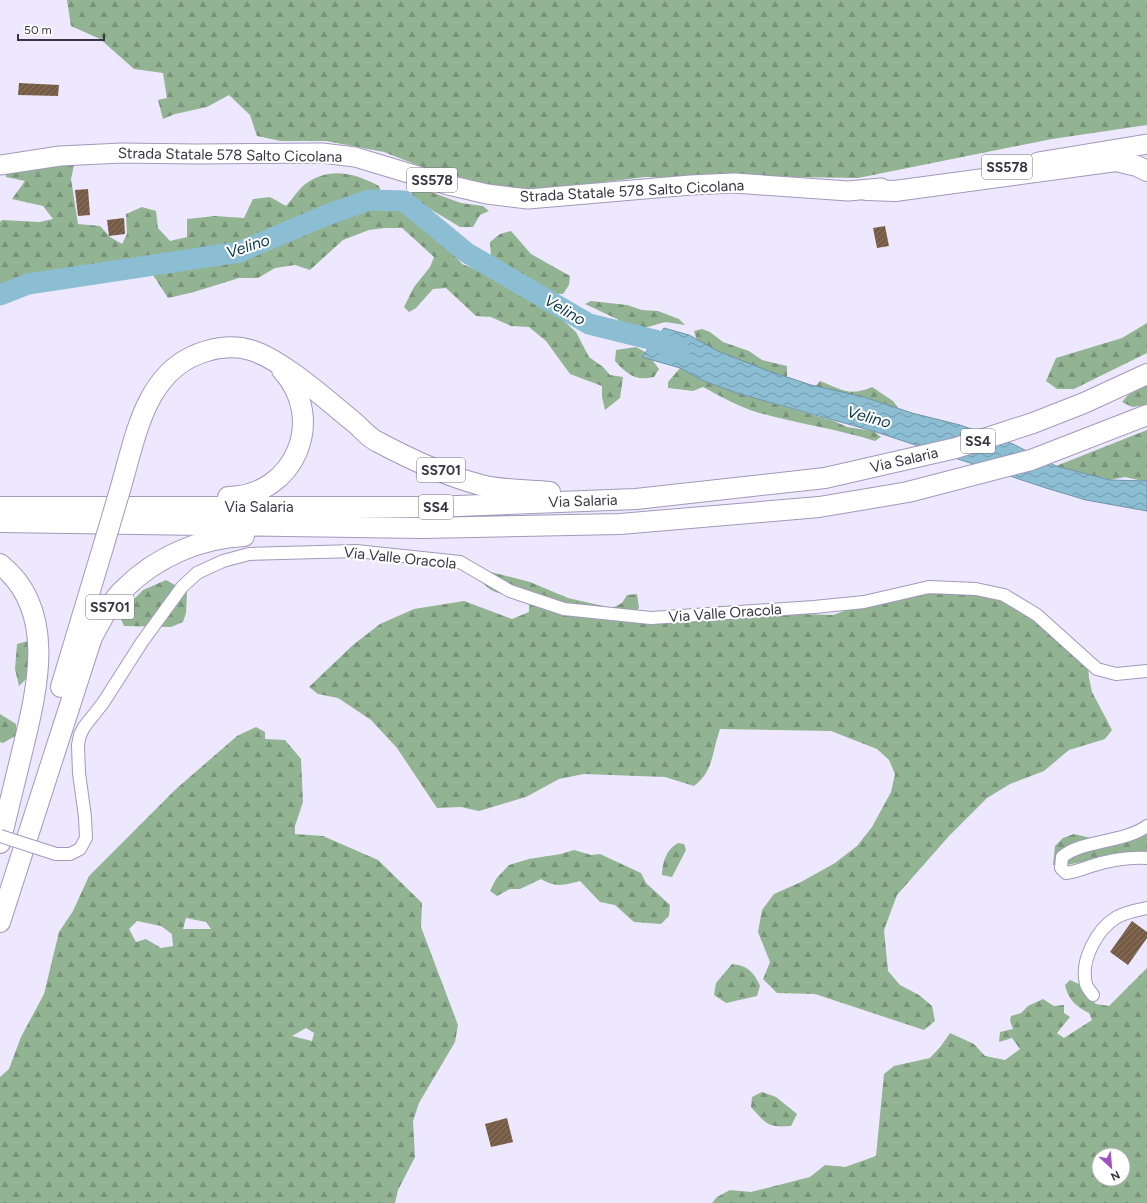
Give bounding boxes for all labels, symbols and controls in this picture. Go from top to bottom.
scale bar [18,16,104,42]
text: 50 m [24,23,52,37]
street label: Strada Statale 578 Salto Cicolana [118,144,342,166]
road number: SS578 [982,155,1032,179]
road number: SS578 [407,168,457,192]
street label: Strada Statale 578 Salto Cicolana [519,176,745,206]
water label: Velino [224,230,272,262]
water label: Velino [541,291,589,329]
water label: Velino [845,402,893,432]
road number: SS4 [961,429,995,453]
street label: Via Salaria [868,443,940,477]
road number: SS701 [417,458,465,482]
street label: Via Salaria [548,491,618,511]
road number: SS4 [419,495,453,519]
street label: Via Salaria [224,498,294,516]
street label: Via Valle Oracola [343,543,457,573]
road number: SS701 [86,595,134,619]
street label: Via Valle Oracola [668,600,782,626]
north arrow [1091,1147,1131,1187]
text: N [1108,1168,1122,1183]

